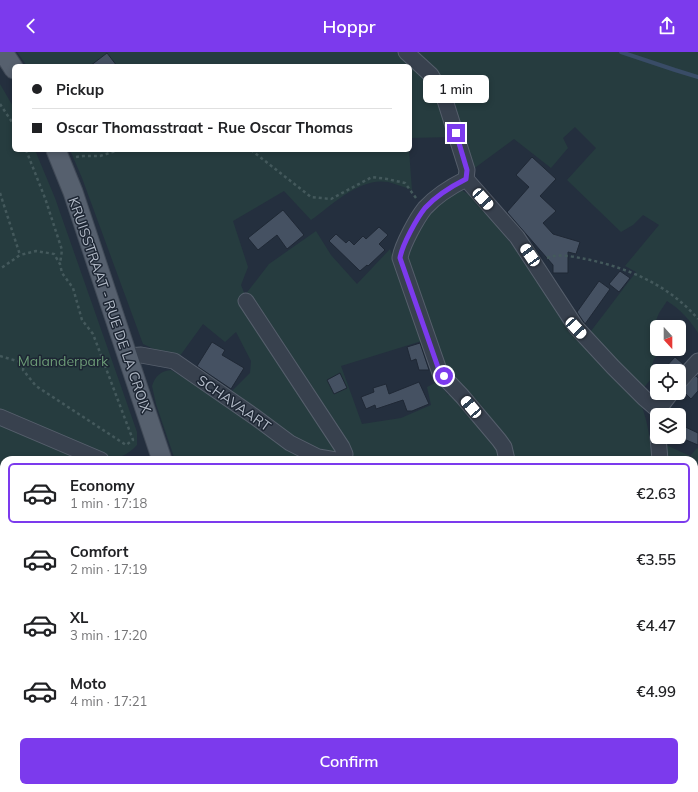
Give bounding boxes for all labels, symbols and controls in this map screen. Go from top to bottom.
icon: back [20,15,42,37]
text: Hoppr [322,15,376,38]
icon: share [656,15,678,37]
callout: 1 min [423,75,489,103]
text: Pickup [56,80,104,99]
text: 1 min [439,81,473,97]
text: Oscar Thomasstraat - Rue Oscar Thomas [56,118,353,137]
route end [447,124,465,142]
car [471,186,495,212]
street label: KRUISSTRAAT - RUE DE LA CROIX [65,195,155,415]
car [518,242,542,268]
car [563,315,589,341]
north arrow [650,320,686,356]
map controls [650,320,686,444]
park label: Malanderpark [18,352,109,370]
button: locate [650,364,686,400]
route start [435,367,453,385]
street label: SCHAVAART [194,371,275,435]
car [459,394,483,420]
button: layers [650,408,686,444]
icon: car [22,475,58,511]
text: Economy [70,476,135,495]
text: €2.63 [636,484,676,503]
text: 1 min · 17:18 [70,495,147,511]
icon: car [22,541,58,577]
text: Comfort [70,542,128,561]
text: €3.55 [636,550,676,569]
text: 2 min · 17:19 [70,561,147,577]
icon: car [22,607,58,643]
text: XL [70,608,88,627]
text: €4.47 [636,616,676,635]
text: 3 min · 17:20 [70,627,147,643]
icon: car [22,673,58,709]
text: Moto [70,674,106,693]
text: €4.99 [636,682,676,701]
text: 4 min · 17:21 [70,693,147,709]
button: Confirm [20,738,678,784]

